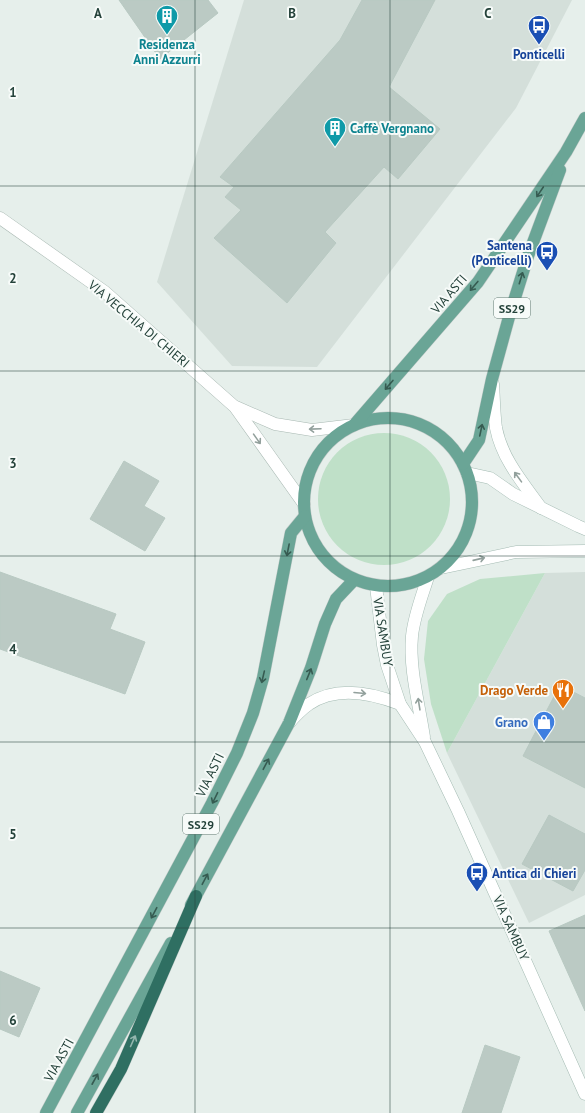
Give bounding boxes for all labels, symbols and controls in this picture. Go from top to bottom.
building icon: Residenza Anni Azzurri [154,3,180,36]
text: A [94,5,102,22]
text: B [288,5,296,22]
text: C [484,5,492,22]
bus stop icon: Ponticelli [526,13,552,46]
place label: Residenza Anni Azzurri [133,36,201,68]
place label: Ponticelli [513,46,565,63]
text: 1 [9,84,17,101]
building icon: Caffè Vergnano [322,115,348,148]
place label: Caffè Vergnano [350,120,434,137]
one-way arrow [536,186,544,197]
place label: Santena (Ponticelli) [471,237,532,269]
bus stop icon: Santena (Ponticelli) [534,239,560,272]
text: 2 [9,270,17,287]
street label: VIA ASTI [427,271,471,318]
one-way arrow [518,271,525,284]
street label: VIA VECCHIA DI CHIERI [84,276,193,371]
one-way arrow [470,281,479,292]
road number: SS29 [494,298,530,318]
one-way arrow [385,379,394,390]
one-way arrow [477,424,485,437]
one-way arrow [309,426,322,433]
one-way arrow [253,433,261,444]
text: 3 [9,455,17,472]
one-way arrow [514,471,522,482]
one-way arrow [284,543,292,556]
one-way arrow [472,555,485,563]
street label: VIA SAMBUY [369,595,397,669]
text: 4 [9,641,17,658]
one-way arrow [305,668,313,680]
one-way arrow [258,670,266,683]
restaurant icon: Drago Verde [550,677,576,710]
place label: Drago Verde [480,682,548,699]
one-way arrow [353,690,366,697]
one-way arrow [414,698,422,711]
shop icon: Grano [531,709,557,742]
place label: Grano [495,714,528,731]
street label: VIA ASTI [192,750,228,801]
one-way arrow [263,758,271,770]
one-way arrow [211,791,218,803]
road number: SS29 [183,814,219,834]
text: 5 [9,826,17,843]
bus stop icon: Antica di Chieri [464,860,490,893]
place label: Antica di Chieri [492,865,577,882]
one-way arrow [202,873,210,885]
street label: VIA SAMBUY [489,892,533,964]
one-way arrow [150,906,157,918]
text: 6 [9,1012,17,1029]
street label: VIA ASTI [40,1035,78,1085]
one-way arrow [130,1035,137,1047]
one-way arrow [92,1073,100,1085]

